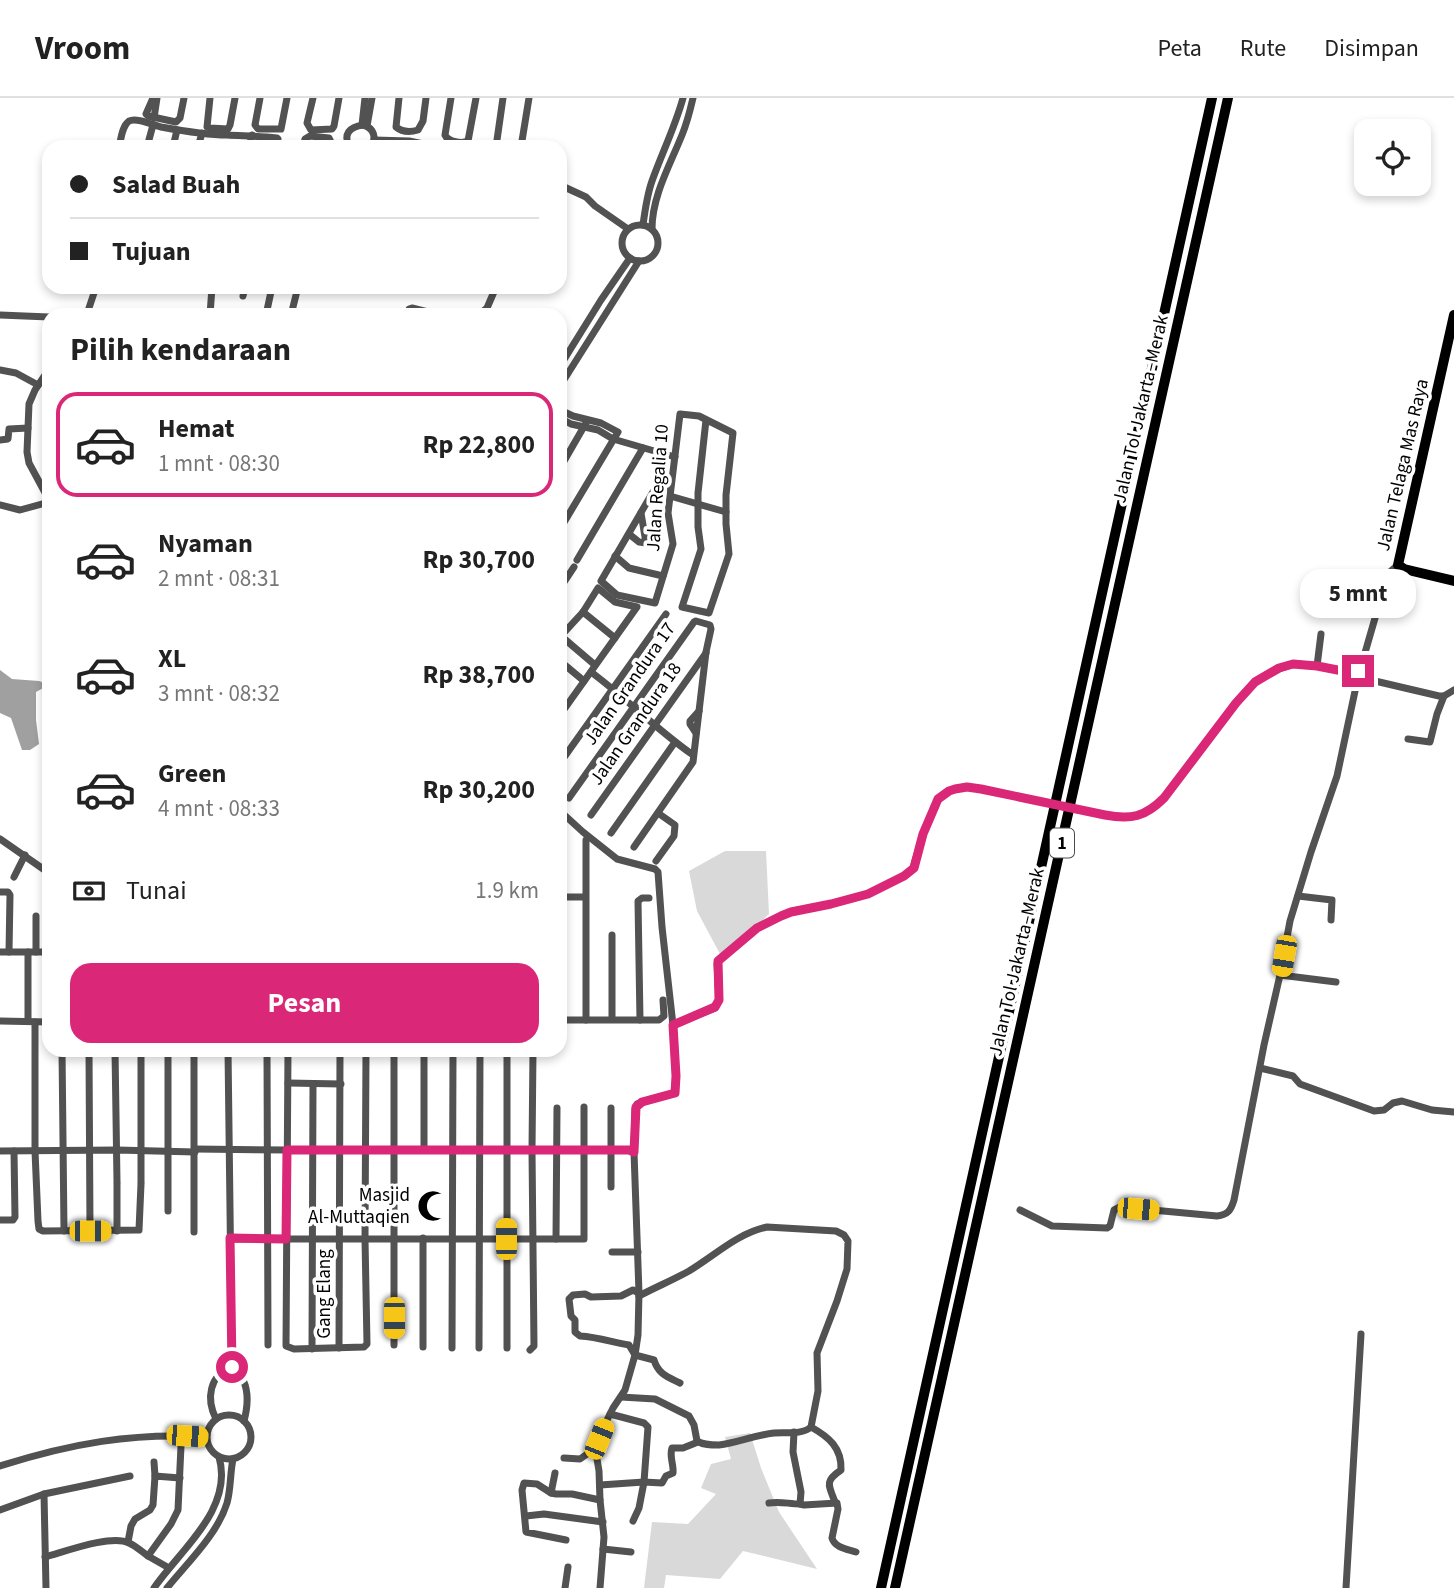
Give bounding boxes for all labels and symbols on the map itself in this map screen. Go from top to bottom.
street label: Jalan Tol Jakarta–Merak [1106,312,1176,506]
street label: Jalan Telaga Mas Raya [1370,376,1436,554]
street label: Jalan Regalia 10 [640,423,676,553]
callout: 5 mnt [1300,570,1416,618]
street label: Jalan Grandura 17 [578,617,682,751]
route end [1342,655,1374,687]
street label: Jalan Grandura 18 [584,657,688,791]
road number: 1 [1050,828,1074,858]
street label: Jalan Tol Jakarta–Merak [982,865,1052,1059]
car [1271,933,1298,979]
place label: Masjid Al-Muttaqien [308,1182,410,1231]
mosque icon: Masjid Al-Muttaqien [416,1189,450,1223]
car [1117,1197,1160,1221]
car [496,1218,517,1260]
car [70,1221,112,1242]
street label: Gang Elang [311,1249,338,1339]
car [384,1297,405,1339]
route start [216,1351,248,1383]
car [582,1416,617,1462]
car [166,1424,209,1448]

